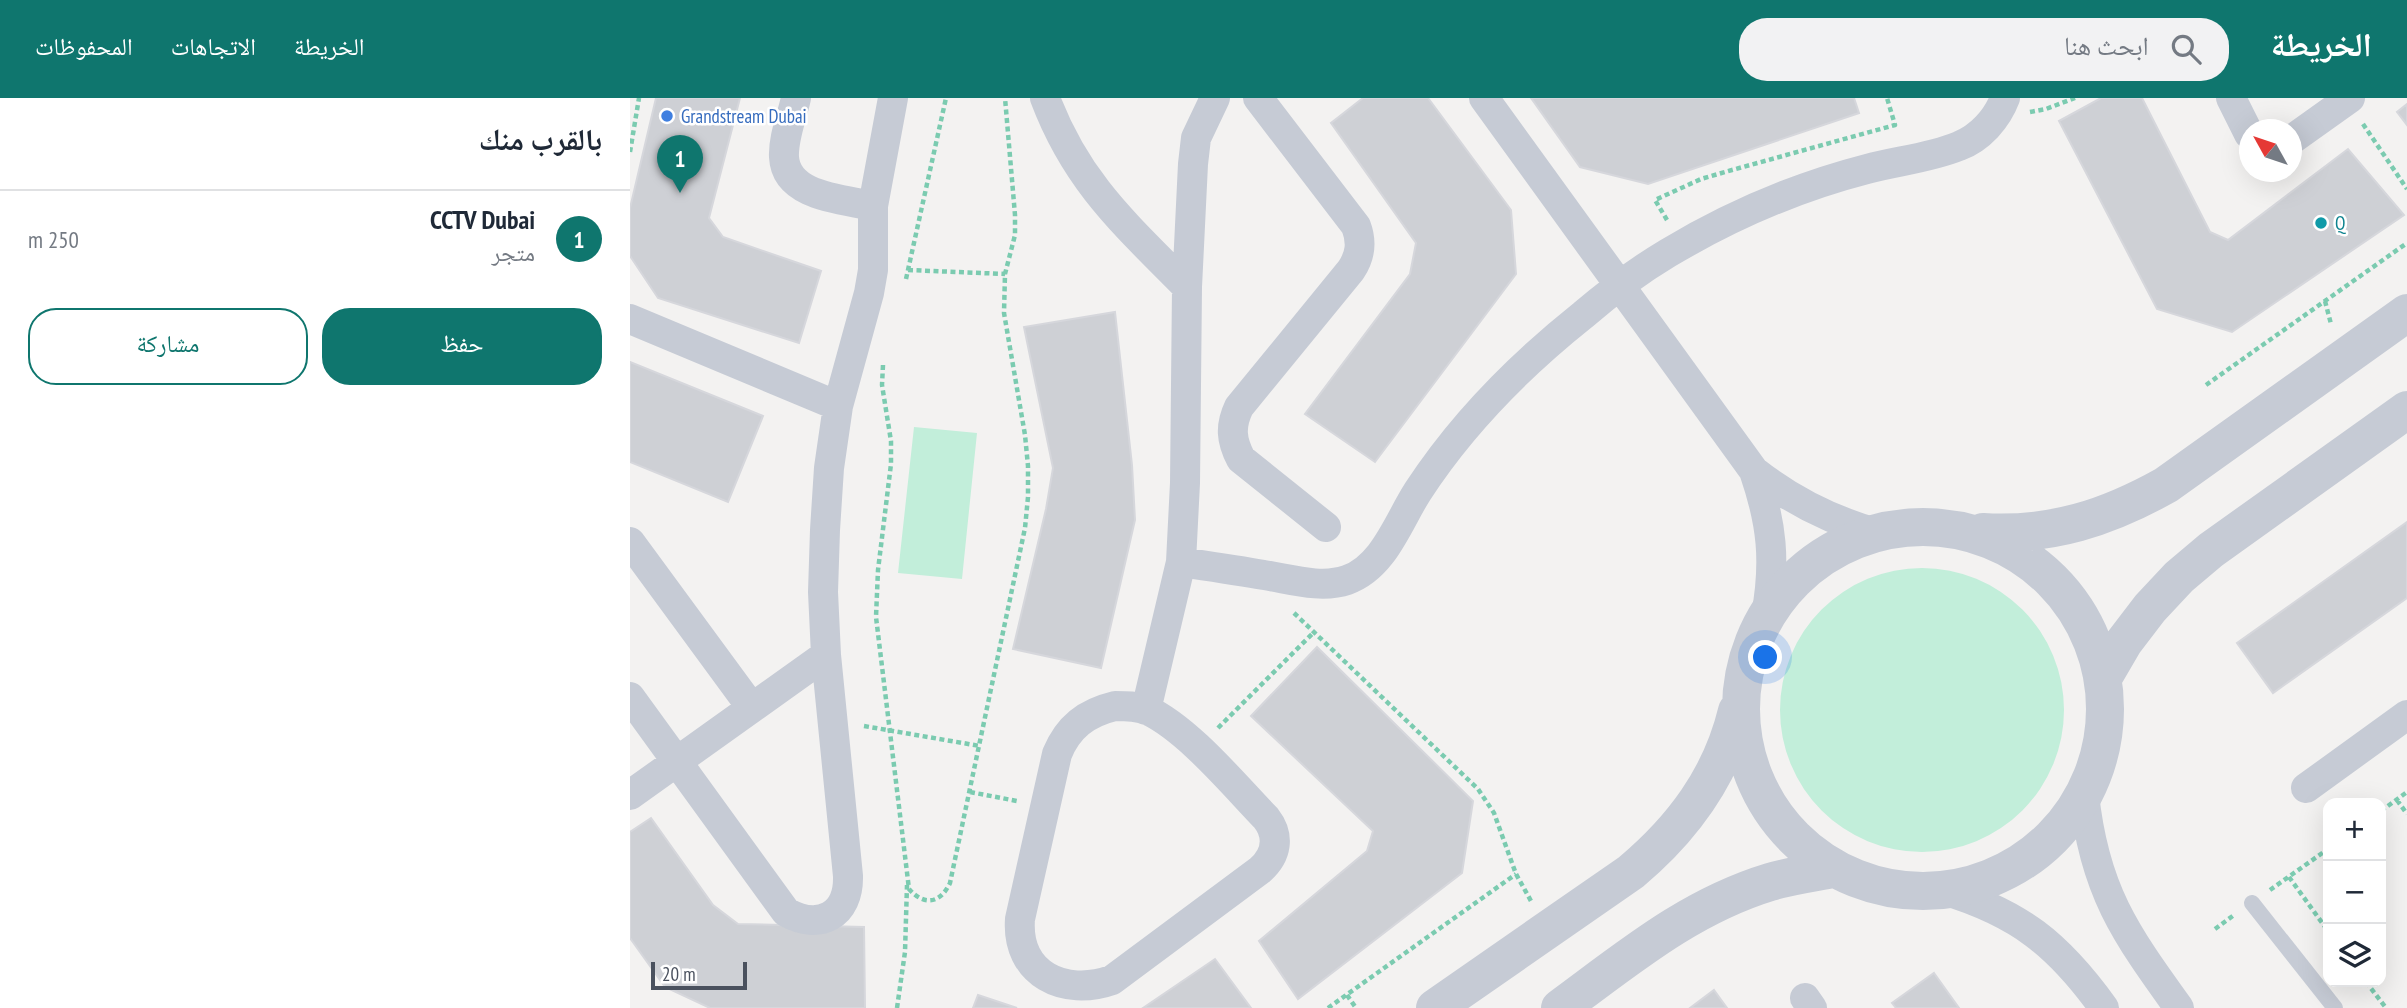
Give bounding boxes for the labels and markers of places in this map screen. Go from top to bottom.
place label: Grandstream Dubai [681,104,807,128]
marker: Grandstream Dubai [659,108,675,124]
pin: 1 [657,135,703,193]
place label: Q [2335,211,2346,235]
marker: Q [2313,215,2329,231]

